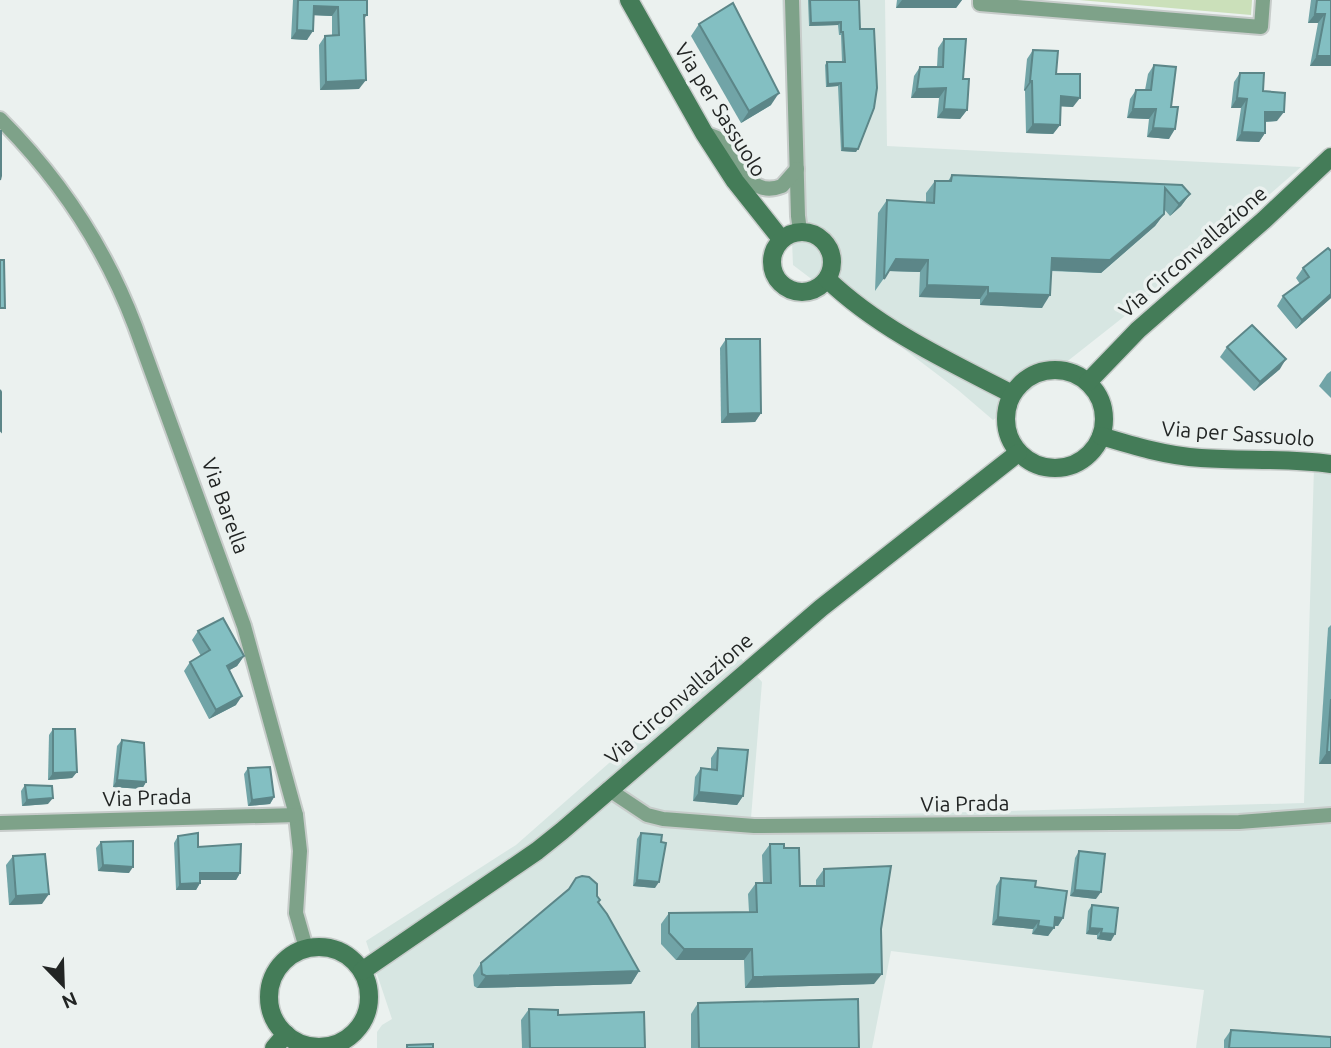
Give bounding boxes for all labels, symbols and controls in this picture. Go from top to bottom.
street label: Via per Sassuolo [670,38,772,181]
street label: Via Circonvallazione [1114,180,1271,322]
street label: Via per Sassuolo [1161,416,1315,450]
street label: Via Barella [198,454,254,557]
street label: Via Circonvallazione [600,627,757,769]
street label: Via Prada [102,783,192,811]
street label: Via Prada [920,790,1010,816]
north arrow [28,950,98,1020]
text: N [59,988,80,1014]

